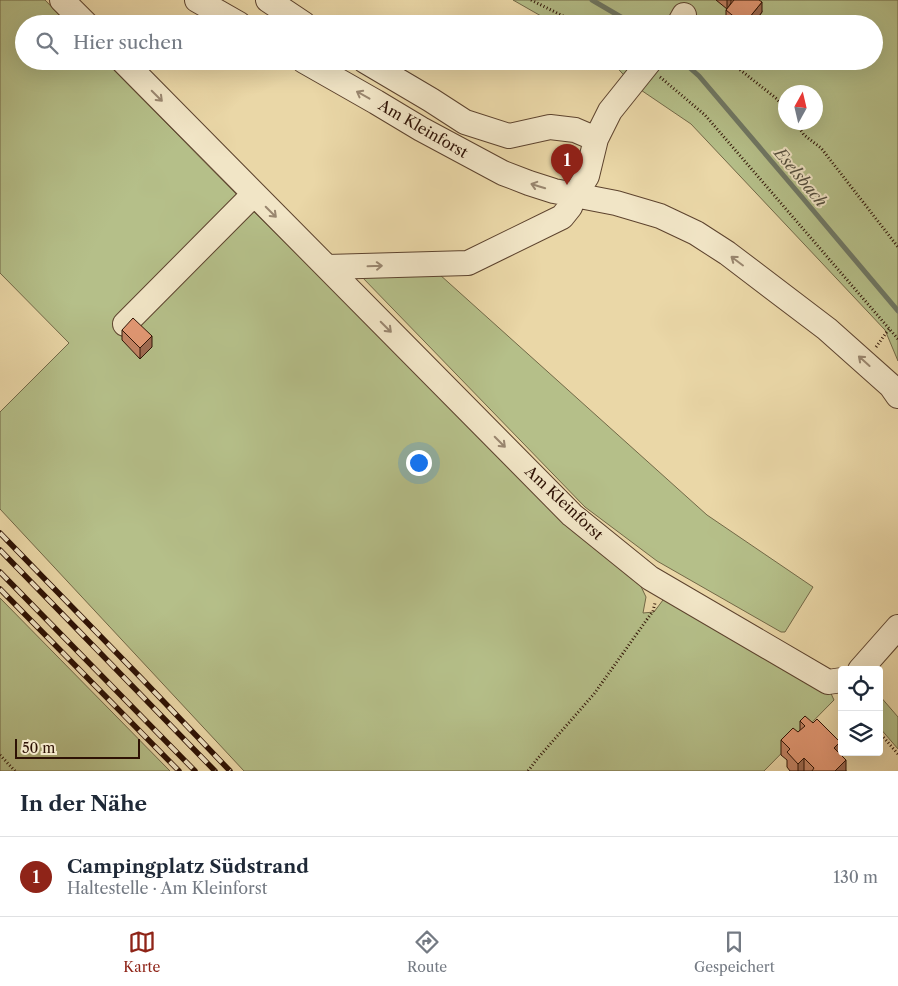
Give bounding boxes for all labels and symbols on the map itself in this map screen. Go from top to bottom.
north arrow [778,85,823,130]
one-way arrow [357,89,371,99]
one-way arrow [151,90,163,102]
street label: Am Kleinforst [374,95,472,162]
water label: Eselsbach [769,142,832,211]
pin: 1 [551,144,583,185]
one-way arrow [531,181,546,190]
one-way arrow [265,205,277,218]
one-way arrow [731,255,744,266]
one-way arrow [367,261,383,271]
one-way arrow [380,321,392,333]
one-way arrow [858,355,871,367]
one-way arrow [494,436,506,449]
your location [406,450,432,476]
street label: Am Kleinforst [521,461,608,544]
scale bar [15,736,140,759]

